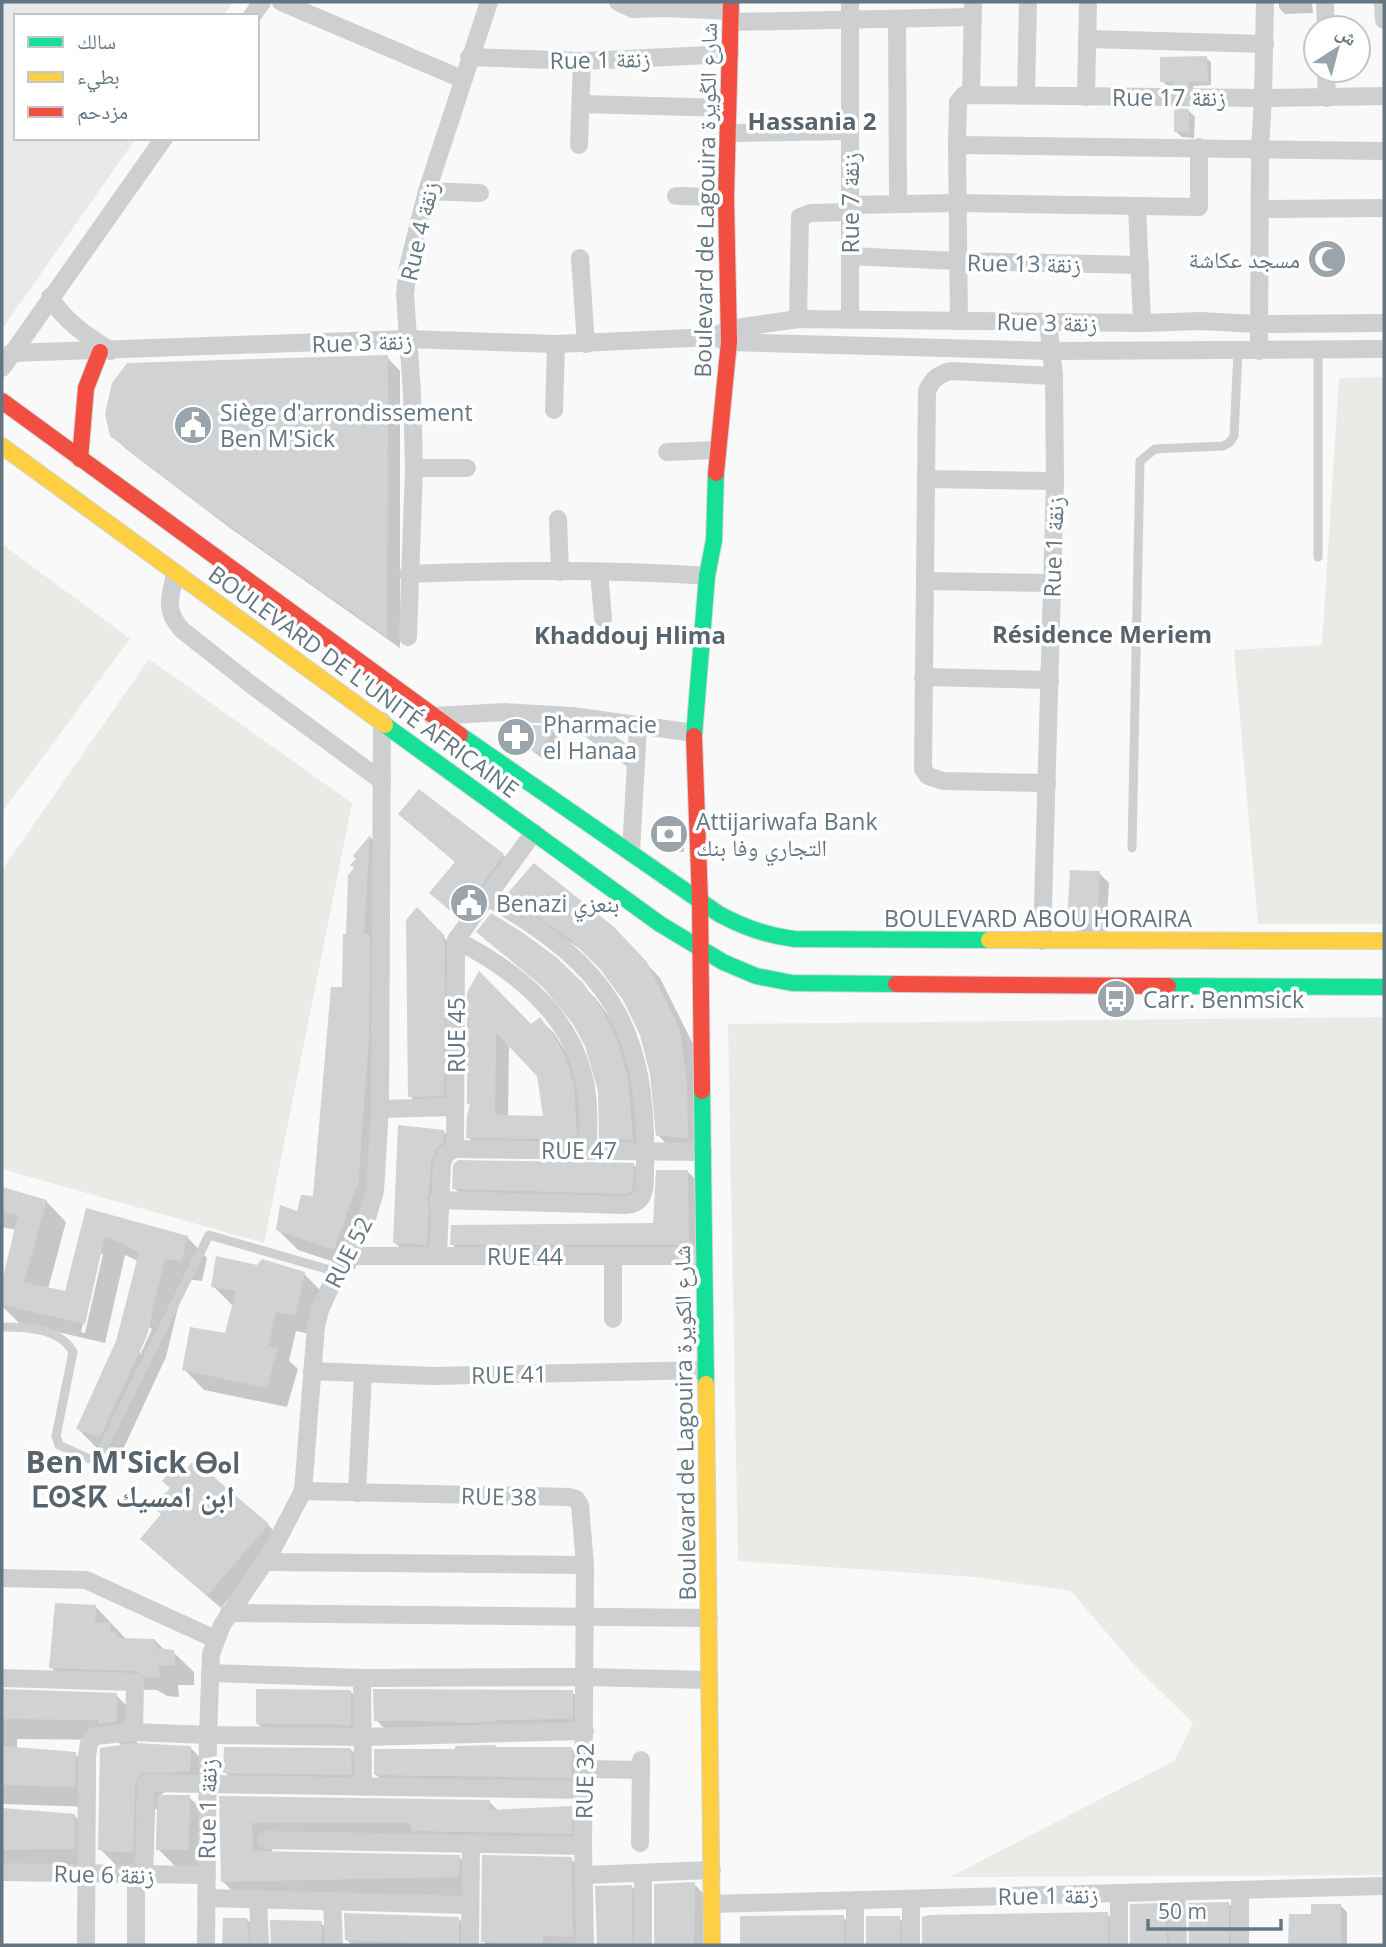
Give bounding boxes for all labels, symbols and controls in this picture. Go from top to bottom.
legend [14,14,259,140]
north arrow [1302,14,1372,84]
text: ش [1331,19,1363,52]
street label: Boulevard de Lagouira شارع الڭويرة [686,22,724,378]
text: سالك [77,27,116,55]
street label: Rue 1 زنقة [549,42,651,76]
text: بطيء [77,62,120,93]
street label: Rue 17 زنقة [1112,81,1226,113]
text: مزدحم [77,97,128,126]
district label: Hassania 2 [748,104,876,137]
street label: Rue 7 زنقة [834,153,866,253]
street label: Rue 4 زنقة [392,178,446,284]
mosque icon: مسجد عكاشة [1306,238,1348,280]
place label: مسجد عكاشة [1189,243,1300,275]
street label: Rue 13 زنقة [967,246,1081,280]
street label: Rue 3 زنقة [996,305,1098,339]
street label: Rue 3 زنقة [311,324,413,360]
place label: Siège d'arrondissement Ben M'Sick [220,396,473,454]
public building icon: Siège d'arrondissement Ben M'Sick [172,404,214,446]
street label: Rue 1 زنقة [1035,496,1071,598]
street label: BOULEVARD DE L'UNITÉ AFRICAINE [202,557,526,805]
district label: Résidence Meriem [992,617,1212,650]
district label: Khaddouj Hlima [534,618,726,651]
place label: Pharmacie el Hanaa [543,708,657,766]
pharmacy icon: Pharmacie el Hanaa [495,716,537,758]
place label: Attijariwafa Bank التجاري وفا بنك [696,805,877,867]
bank icon: Attijariwafa Bank التجاري وفا بنك [648,813,690,855]
public building icon: Benazi بنعزي [448,882,490,924]
place label: Benazi بنعزي [496,887,619,923]
street label: BOULEVARD ABOU HORAIRA [884,902,1193,934]
bus stop icon: Carr. Benmsick [1095,978,1137,1020]
place label: Carr. Benmsick [1143,983,1304,1015]
street label: RUE 45 [440,997,472,1073]
street label: RUE 47 [541,1134,617,1166]
street label: RUE 52 [316,1211,380,1293]
street label: RUE 44 [487,1240,563,1272]
street label: Boulevard de Lagouira شارع الكويرة [665,1245,703,1601]
street label: RUE 41 [471,1357,547,1391]
district label: Ben M'Sick ⴱⴰⵏ ⵎⵙⵉⴽ ابن امسيك [26,1441,240,1516]
street label: RUE 38 [461,1479,537,1513]
street label: RUE 32 [567,1743,601,1819]
street label: Rue 1 زنقة [190,1758,224,1860]
street label: Rue 6 زنقة [53,1857,155,1891]
street label: Rue 1 زنقة [997,1878,1099,1912]
scale bar [1148,1888,1281,1932]
text: 50 m [1158,1897,1207,1925]

